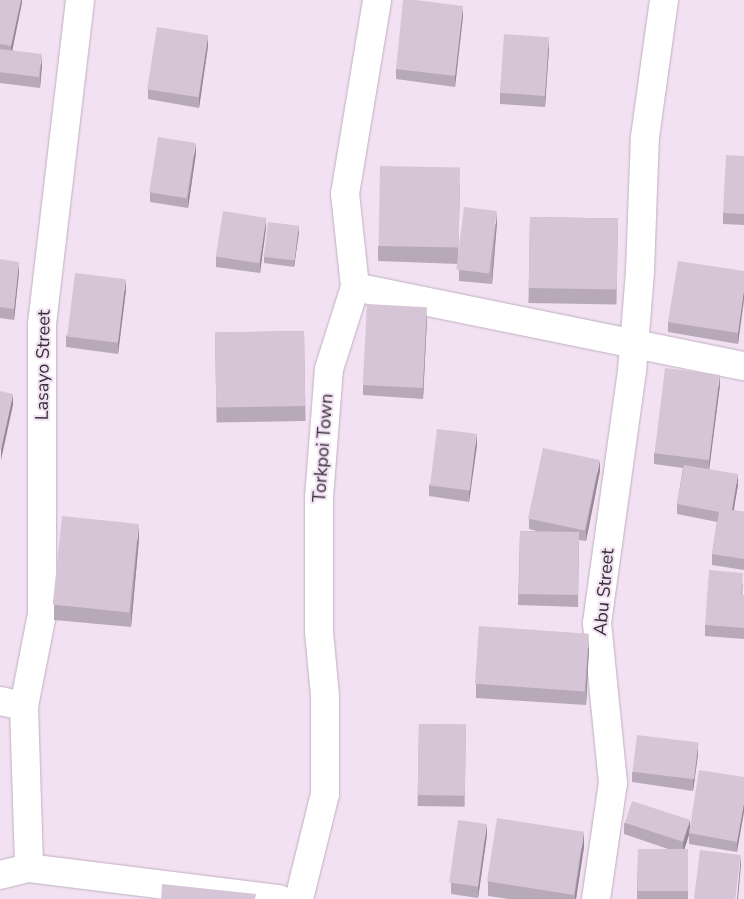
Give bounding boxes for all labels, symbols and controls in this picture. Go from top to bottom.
street label: Lasayo Street [31,310,55,420]
street label: Torkpoi Town [308,393,338,503]
street label: Abu Street [589,547,619,637]

